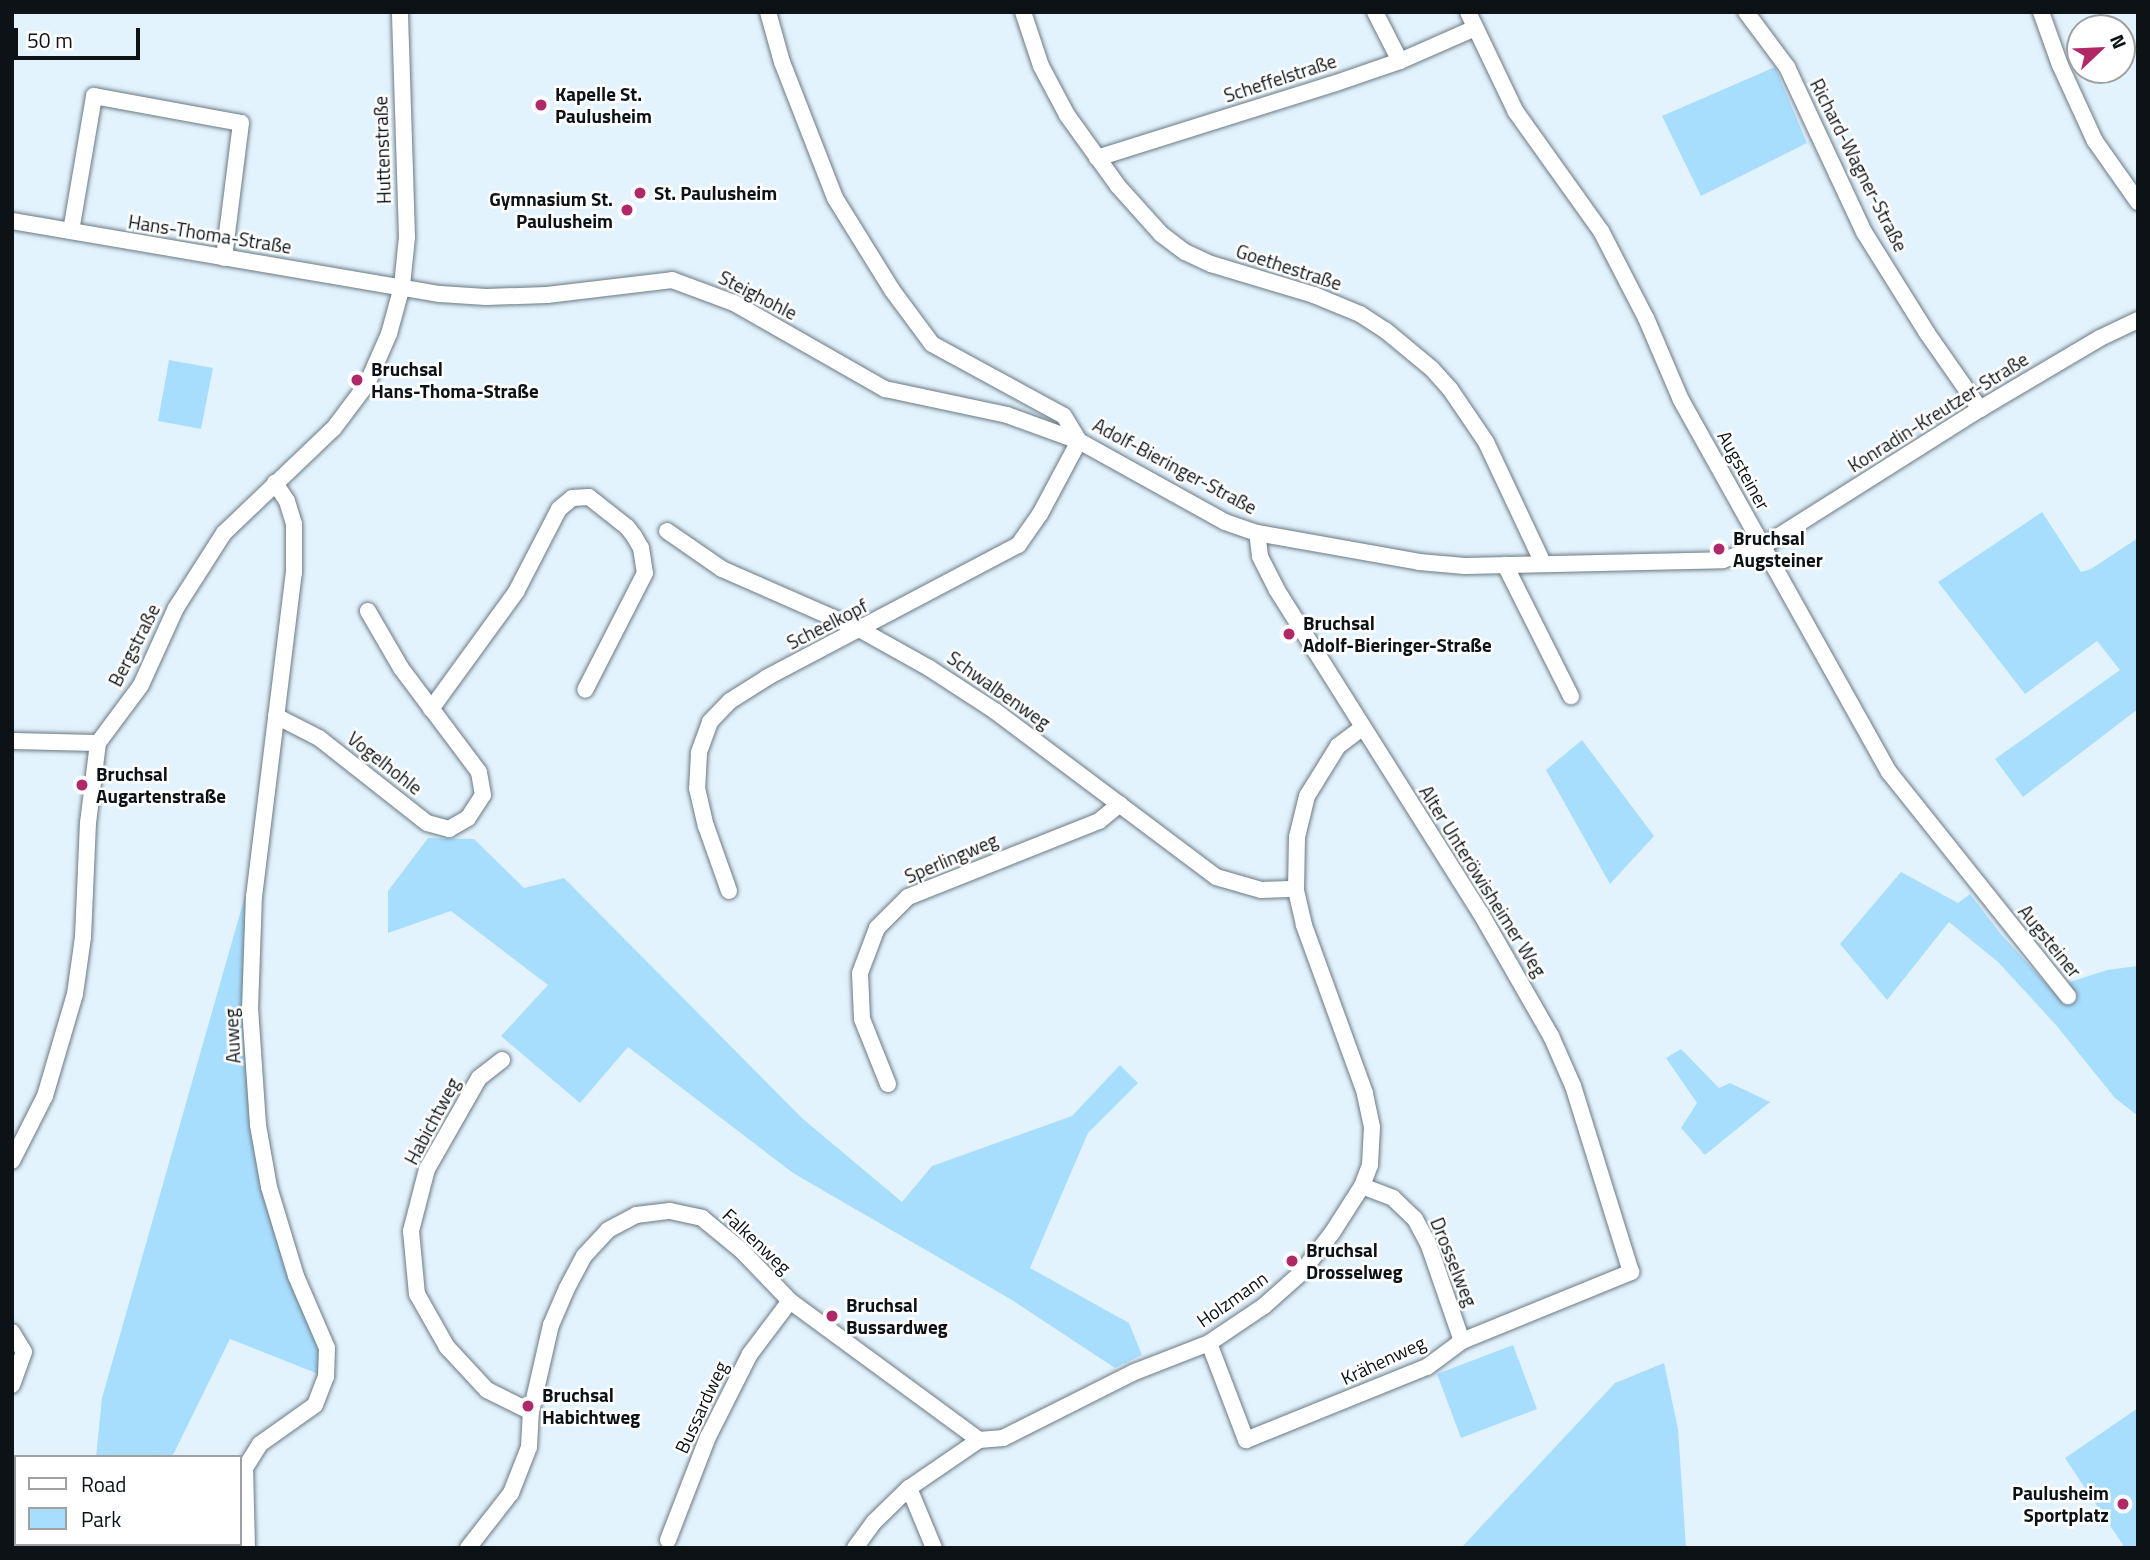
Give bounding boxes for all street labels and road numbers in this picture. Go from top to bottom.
street label: Scheffelstraße [1221,49,1339,107]
street label: Richard-Wagner-Straße [1806,75,1912,255]
street label: Huttenstraße [369,96,395,204]
street label: Hans-Thoma-Straße [127,210,293,258]
street label: Goethestraße [1233,239,1345,295]
street label: Steighohle [715,266,801,324]
street label: Konradin-Kreutzer-Straße [1844,347,2032,477]
street label: Adolf-Bieringer-Straße [1089,413,1261,519]
street label: Augsteiner [1713,427,1775,513]
street label: Scheelkopf [783,594,871,654]
street label: Bergstraße [104,600,164,690]
street label: Schwalbenweg [943,646,1055,734]
street label: Vogelhohle [343,727,427,799]
street label: Alter Unteröwisheimer Weg [1415,781,1551,981]
street label: Sperlingweg [901,828,1001,888]
street label: Augsteiner [2014,900,2086,982]
street label: Auweg [219,1008,245,1064]
street label: Habichtweg [400,1074,464,1168]
street label: Falkenweg [718,1203,796,1279]
street label: Drosselweg [1426,1214,1482,1310]
street label: Holzmann [1192,1266,1272,1332]
street label: Krähenweg [1337,1331,1429,1389]
street label: Bussardweg [670,1357,732,1457]

